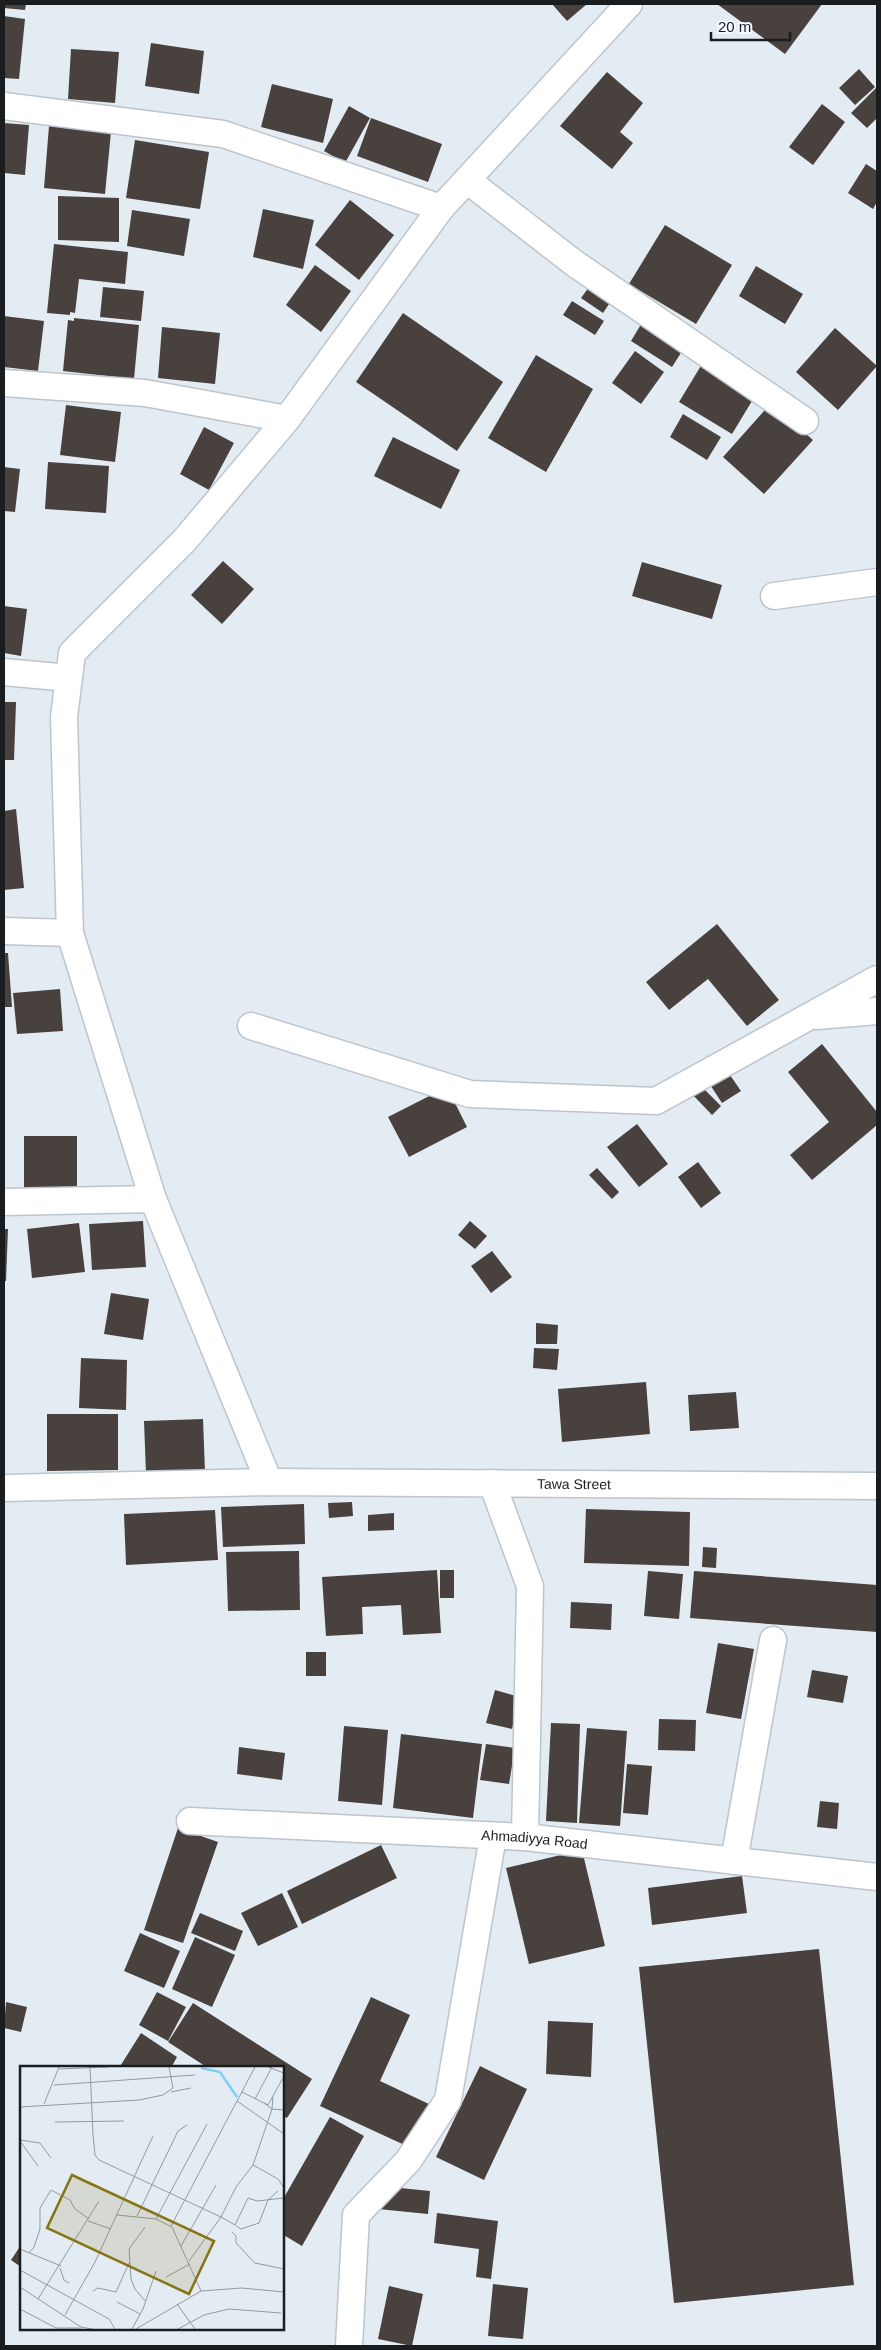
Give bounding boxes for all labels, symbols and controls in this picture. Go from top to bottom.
scale bar [711,10,790,42]
text: 20 m [718,18,751,35]
street label: Tawa Street [537,1476,611,1492]
street label: Ahmadiyya Road [481,1827,588,1852]
inset map [20,2066,284,2330]

